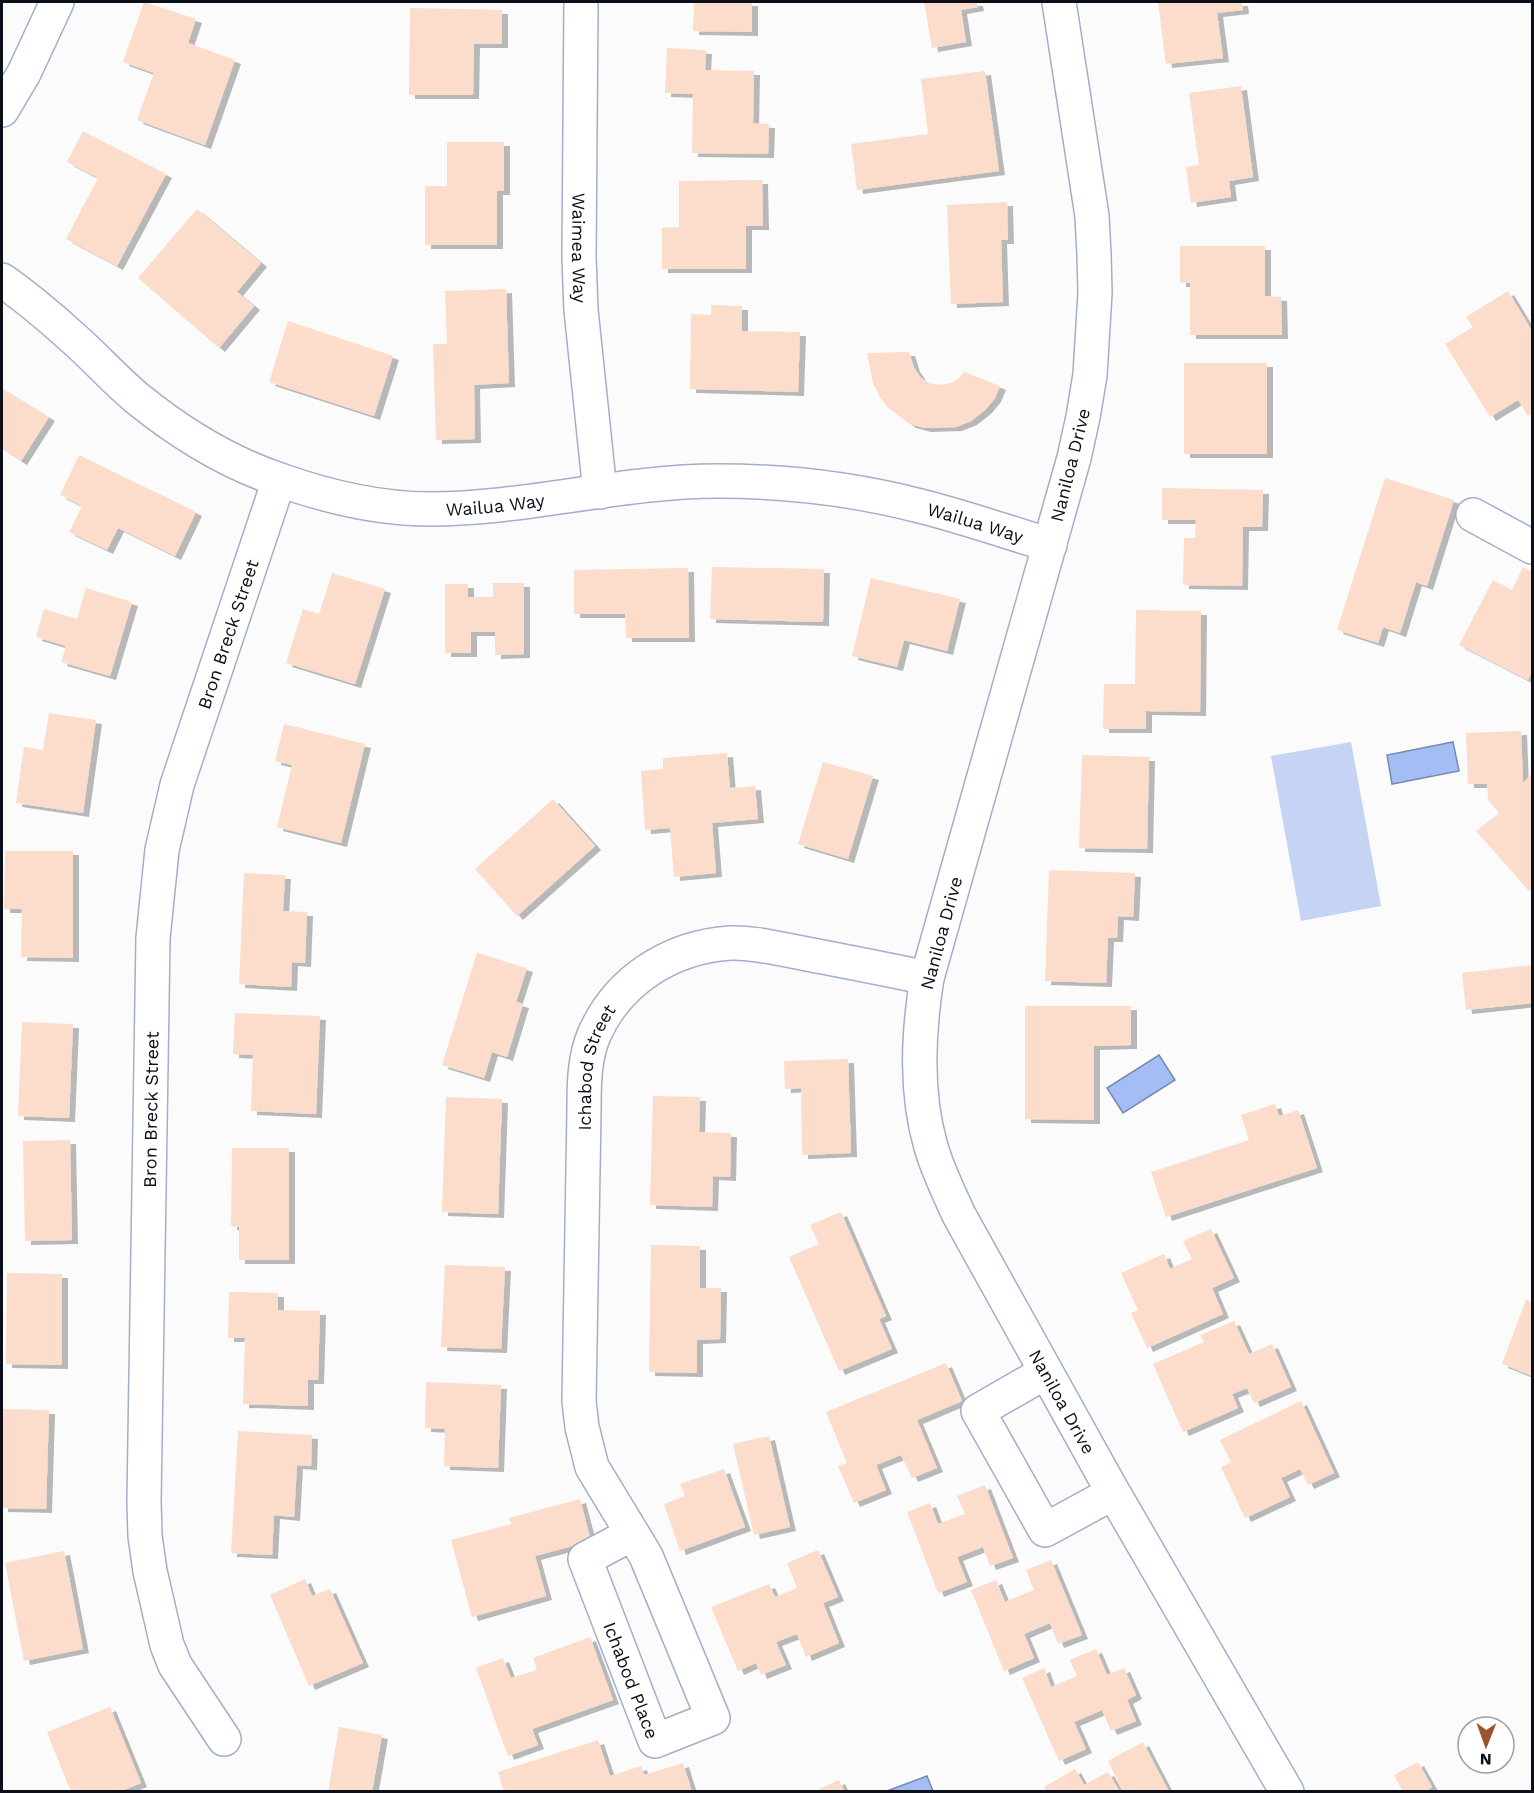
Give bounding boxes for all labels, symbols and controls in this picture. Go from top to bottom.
street label: Waimea Way [568,193,591,304]
street label: Naniloa Drive [1046,406,1094,524]
street label: Wailua Way [445,489,547,519]
street label: Wailua Way [925,498,1027,547]
street label: Bron Breck Street [193,556,262,712]
street label: Naniloa Drive [916,874,966,992]
street label: Ichabod Street [573,1000,620,1131]
street label: Bron Breck Street [139,1031,162,1188]
street label: Naniloa Drive [1025,1345,1100,1457]
street label: Ichabod Place [600,1619,664,1741]
north arrow [1456,1715,1516,1775]
text: N [1480,1750,1492,1769]

